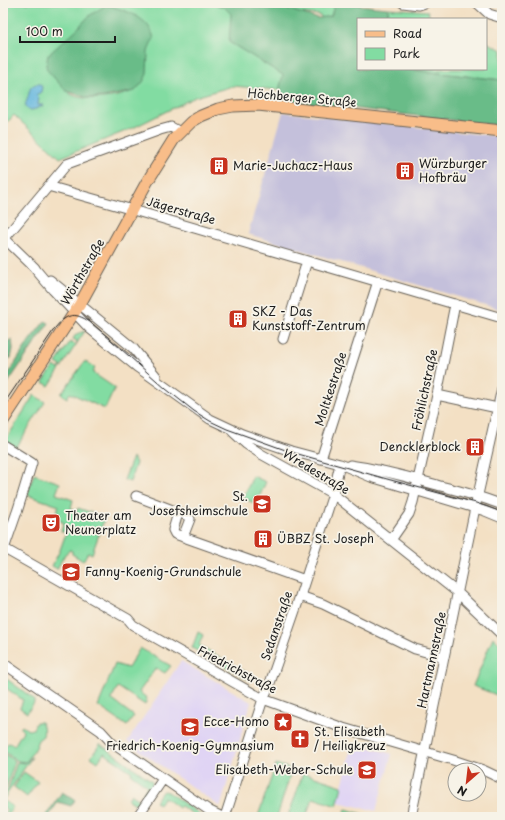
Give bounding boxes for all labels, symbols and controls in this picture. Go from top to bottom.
scale bar [20,18,115,44]
legend [357,18,487,70]
text: 100 m [26,22,63,40]
text: Road [393,24,422,42]
text: Park [393,44,420,62]
street label: Höchberger Straße [247,83,357,111]
place label: Würzburger Hofbräu [419,154,487,186]
building icon: Marie-Juchacz-Haus [208,155,230,177]
place label: Marie-Juchacz-Haus [233,156,353,174]
building icon: Würzburger Hofbräu [394,160,416,182]
street label: Jägerstraße [145,192,218,228]
street label: Wörthstraße [56,235,108,308]
place label: SKZ - Das Kunststoff-Zentrum [252,302,366,334]
building icon: SKZ - Das Kunststoff-Zentrum [227,308,249,330]
street label: Fröhlichstraße [407,347,441,432]
street label: Moltkestraße [310,349,351,428]
building icon: Dencklerblock [464,436,486,458]
place label: Dencklerblock [380,437,461,455]
street label: Wredestraße [280,444,353,498]
place label: St. Josefsheimschule [149,487,248,519]
school or university icon: St. Josefsheimschule [251,493,273,515]
place label: Theater am Neunerplatz [65,506,136,538]
theatre icon: Theater am Neunerplatz [40,512,62,534]
building icon: ÜBBZ St. Joseph [252,528,274,550]
place label: ÜBBZ St. Joseph [277,529,374,547]
school or university icon: Fanny-Koenig-Grundschule [60,561,82,583]
place label: Fanny-Koenig-Grundschule [85,562,242,580]
street label: Sedanstraße [256,588,296,663]
street label: Hartmannstraße [412,610,450,710]
street label: Friedrichstraße [195,641,280,698]
place icon: Ecce-Homo [272,711,294,733]
place label: Ecce-Homo [203,712,269,730]
school or university icon: Friedrich-Koenig-Gymnasium [179,716,201,738]
place label: St. Elisabeth / Heiligkreuz [314,722,386,754]
church icon: St. Elisabeth / Heiligkreuz [289,728,311,750]
place label: Friedrich-Koenig-Gymnasium [106,736,274,754]
school or university icon: Elisabeth-Weber-Schule [356,759,378,781]
place label: Elisabeth-Weber-Schule [215,760,353,778]
north arrow [447,762,487,802]
text: N [454,782,470,801]

